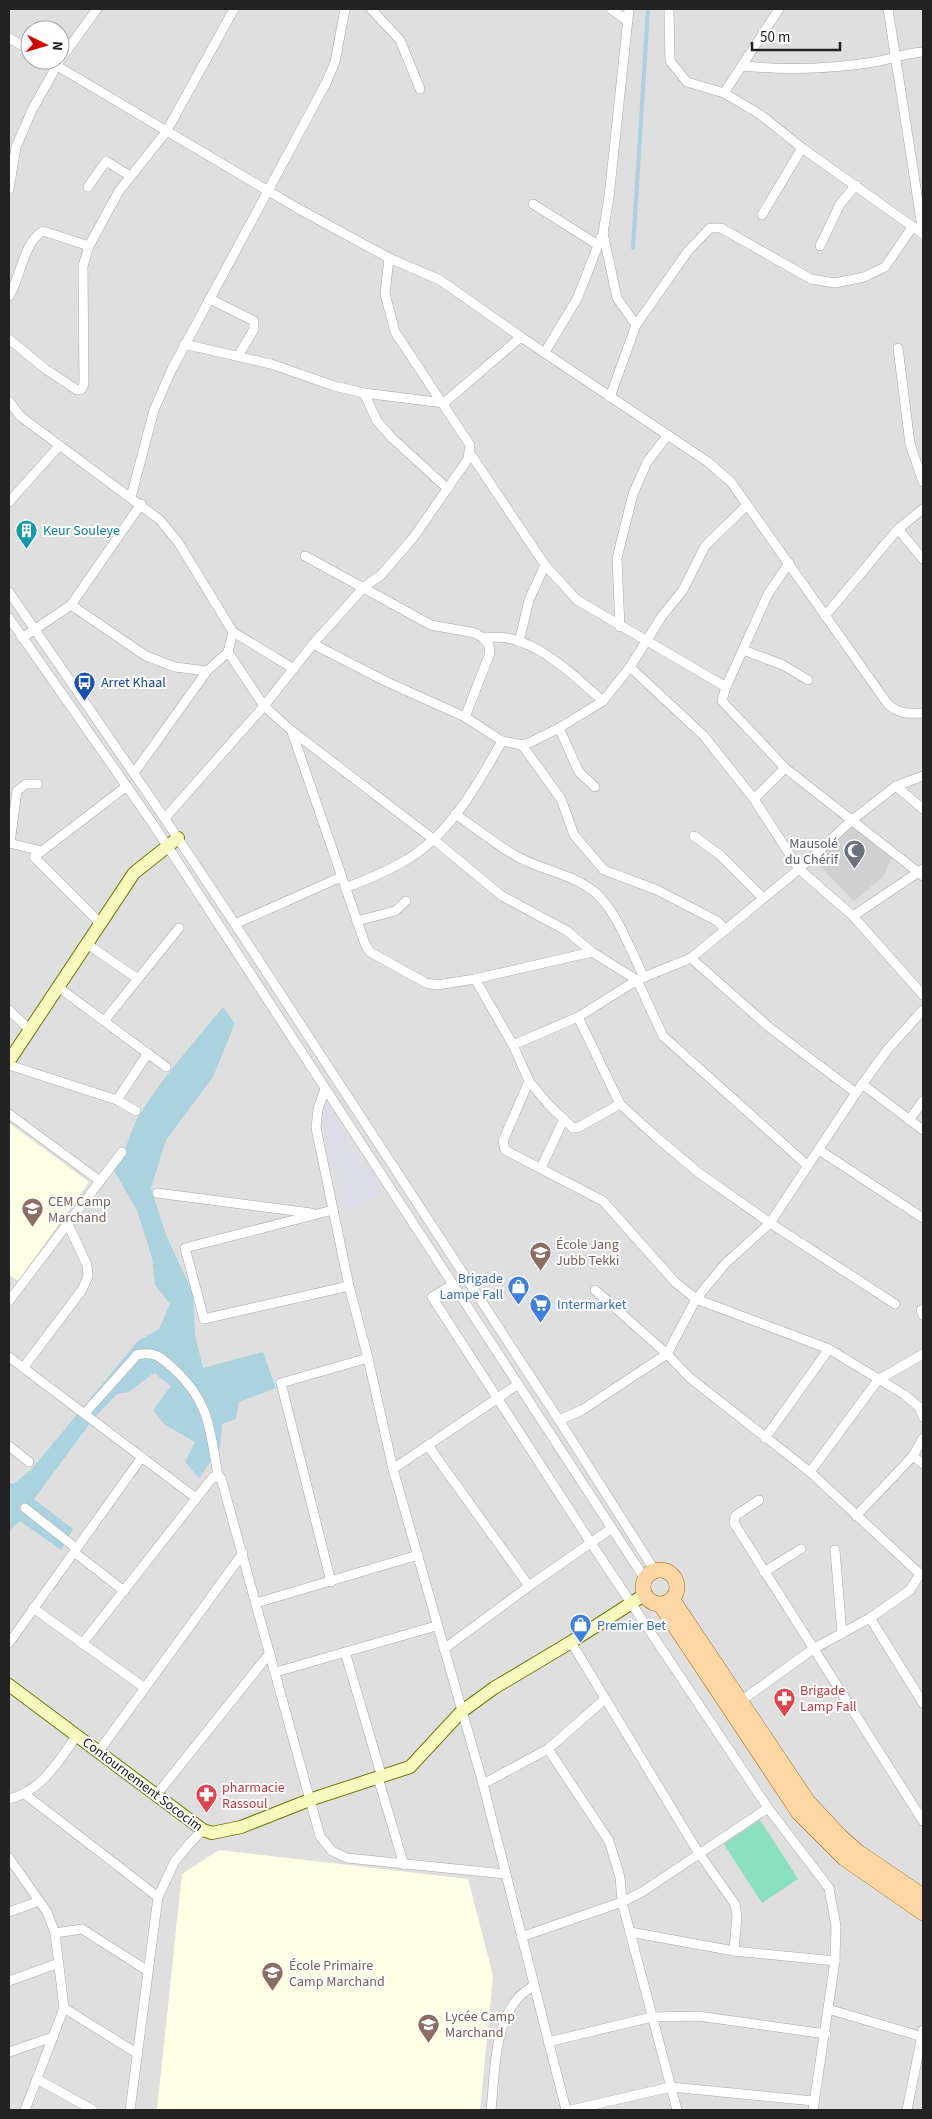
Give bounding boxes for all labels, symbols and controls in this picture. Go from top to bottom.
north arrow [20,20,70,70]
scale bar [752,20,840,52]
text: 50 m [760,27,790,48]
text: N [47,41,67,52]
building icon: Keur Souleye [15,518,39,549]
place label: Keur Souleye [43,521,120,541]
bus stop icon: Arret Khaal [73,670,97,701]
place label: Arret Khaal [101,673,166,693]
place label: Mausolé du Chérif [785,834,839,870]
mosque icon: Mausolé du Chérif [842,839,866,870]
place label: CEM Camp Marchand [48,1192,111,1228]
school or university icon: CEM Camp Marchand [20,1197,44,1228]
place label: École Jang Jubb Tekki [556,1235,619,1271]
school or university icon: École Jang Jubb Tekki [528,1240,552,1271]
place label: Brigade Lampe Fall [439,1269,503,1305]
shop icon: Brigade Lampe Fall [507,1274,531,1305]
supermarket icon: Intermarket [529,1292,553,1323]
place label: Intermarket [557,1295,627,1315]
shop icon: Premier Bet [569,1613,593,1644]
place label: Premier Bet [597,1616,666,1636]
place label: Brigade Lamp Fall [800,1681,857,1717]
pharmacy icon: Brigade Lamp Fall [772,1686,796,1717]
street label: Contournement Sococim [78,1733,207,1837]
place label: pharmacie Rassoul [222,1778,285,1814]
pharmacy icon: pharmacie Rassoul [194,1783,218,1814]
place label: École Primaire Camp Marchand [289,1956,385,1992]
school or university icon: École Primaire Camp Marchand [261,1961,285,1992]
place label: Lycée Camp Marchand [445,2007,515,2043]
school or university icon: Lycée Camp Marchand [417,2012,441,2043]

